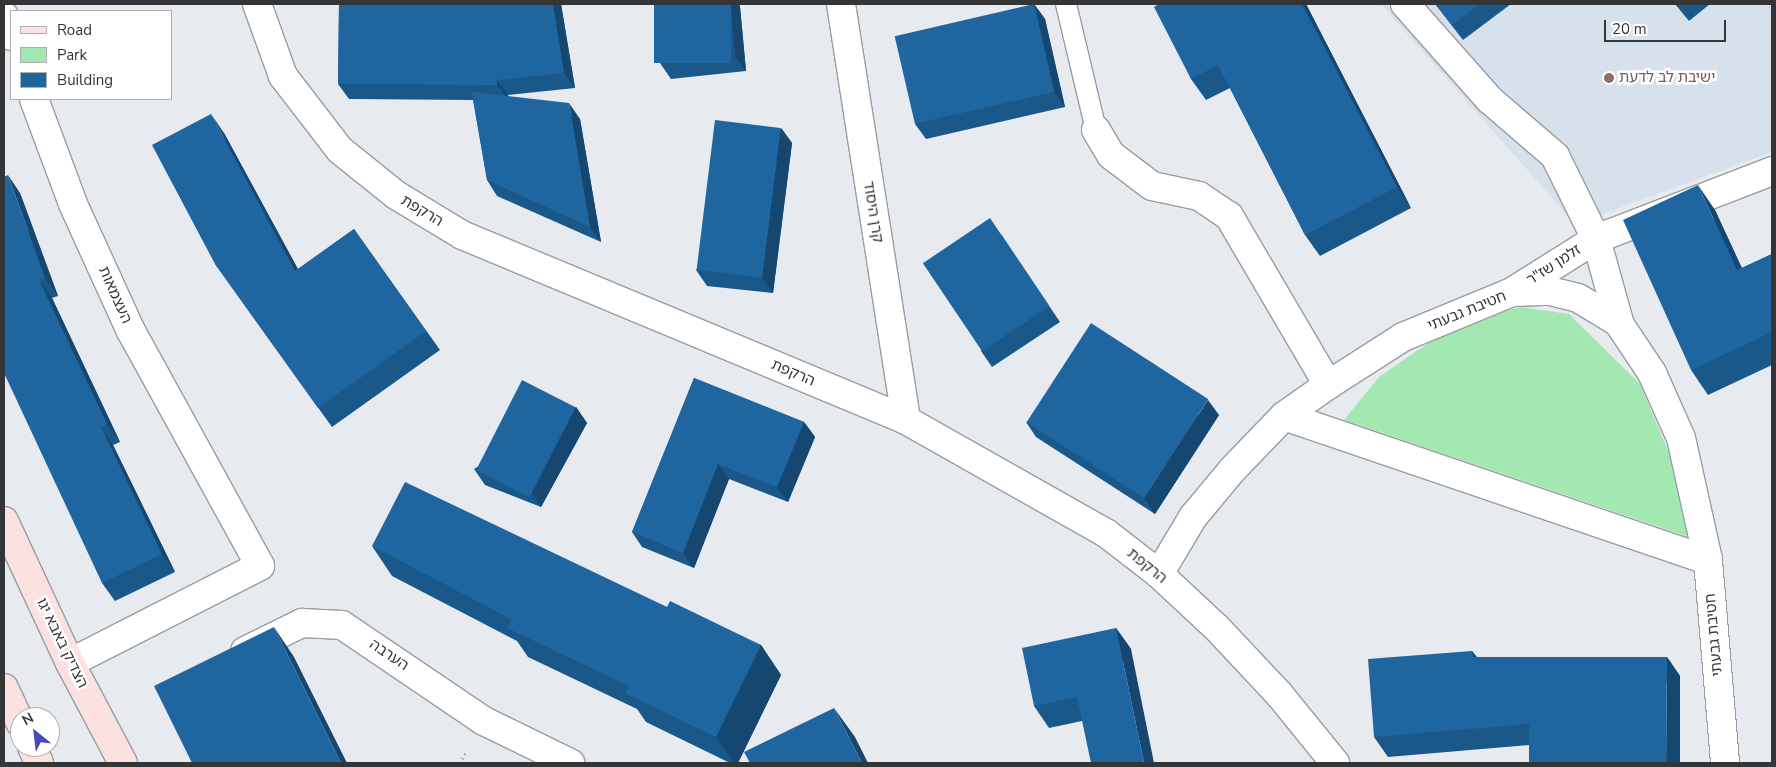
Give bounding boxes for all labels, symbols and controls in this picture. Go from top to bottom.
legend [10,10,172,100]
scale bar [1606,10,1728,42]
text: 20 m [1612,19,1647,39]
text: Road [57,20,92,40]
text: Park [57,45,87,65]
place label: ישיבת לב לדעת [1619,69,1715,87]
text: Building [57,70,113,90]
marker: ישיבת לב לדעת [1603,72,1615,84]
street label: קרן היסוד [859,180,887,244]
street label: הרקפת [398,191,446,231]
street label: זלמן שז"ר [1523,241,1585,289]
street label: העצמאות [94,264,136,326]
street label: חטיבת גבעתי [1425,287,1509,335]
street label: הרקפת [768,356,818,390]
street label: הרקפת [1123,545,1171,587]
street label: חטיבת גבעתי [1701,593,1727,677]
street label: הצדיק באבא יגו [32,595,92,691]
street label: הערבה [366,635,412,675]
north arrow [10,707,60,757]
text: N [19,708,37,730]

